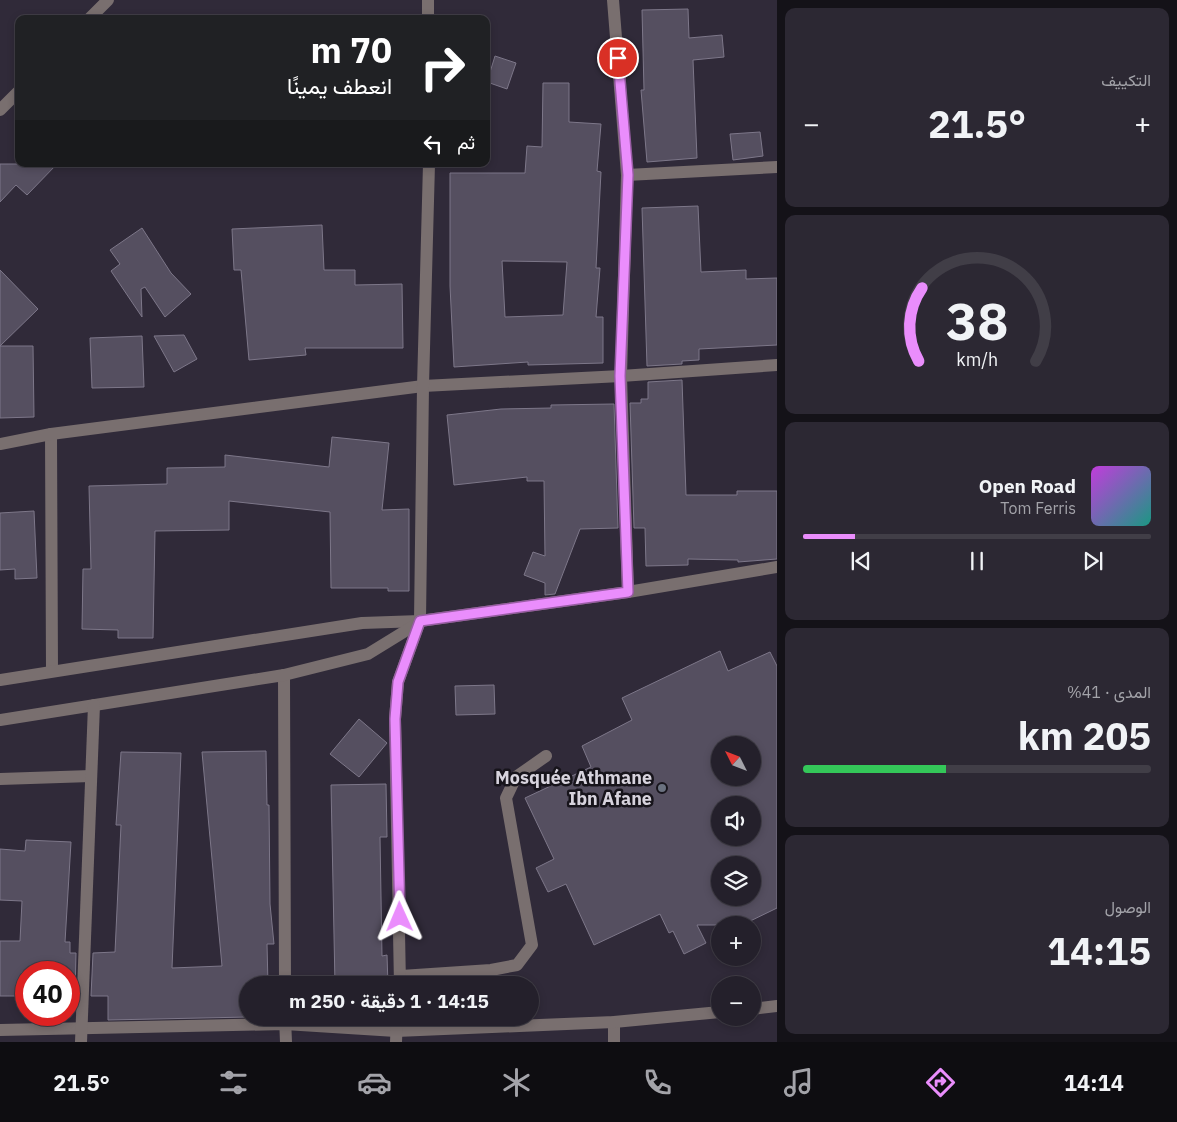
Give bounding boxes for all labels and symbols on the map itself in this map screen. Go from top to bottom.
pin [597,37,639,79]
north arrow [711,736,761,786]
place label: Mosquée Athmane Ibn Afane [495,766,652,810]
marker: Mosquée Athmane Ibn Afane [656,782,668,794]
position arrow [373,890,425,942]
speed limit sign: 40 [15,961,80,1026]

